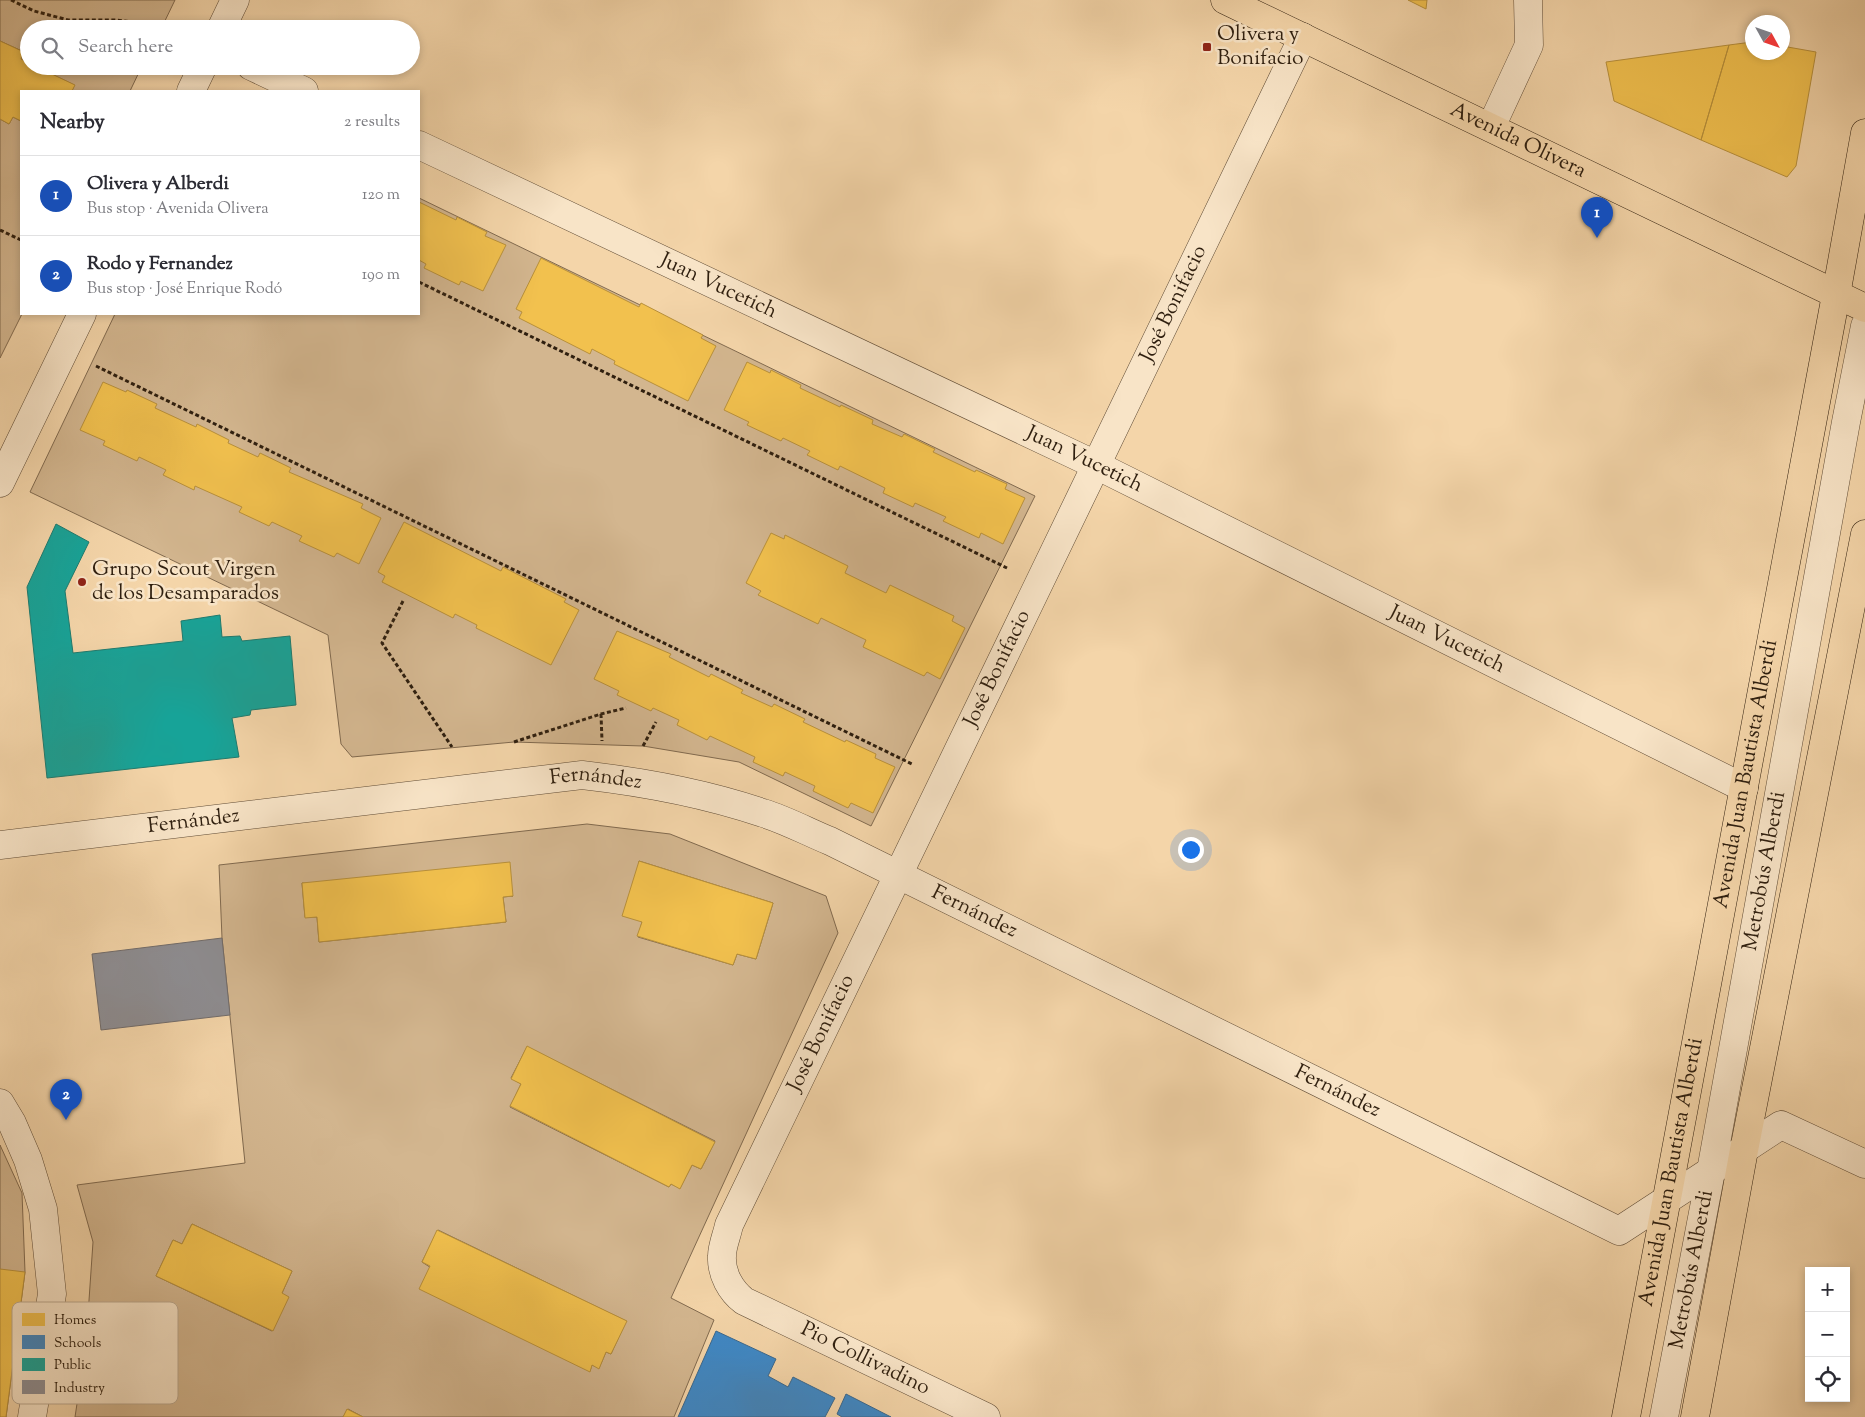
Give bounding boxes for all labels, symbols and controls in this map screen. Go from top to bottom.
north arrow [1745,15,1790,60]
search box [20,20,420,75]
place label: Olivera y Bonifacio [1217,20,1304,74]
icon: search [38,34,66,62]
text: Search here [78,34,173,61]
marker: Olivera y Bonifacio [1201,41,1213,53]
street label: Avenida Olivera [1445,95,1591,187]
text: Nearby [40,108,105,138]
text: 2 results [344,111,400,134]
text: Olivera y Alberdi [87,171,229,198]
text: 1 [53,184,59,207]
text: 120 m [362,184,400,207]
pin: 1 [1581,197,1613,238]
text: Bus stop · Avenida Olivera [87,198,269,221]
street label: José Bonifacio [1132,240,1215,369]
street label: Juan Vucetich [654,245,782,327]
text: Rodo y Fernandez [87,251,233,278]
text: 2 [52,264,60,287]
text: 190 m [362,264,400,287]
text: Bus stop · José Enrique Rodó [87,278,282,301]
street label: Juan Vucetich [1020,418,1148,501]
place label: Grupo Scout Virgen de los Desamparados [92,555,279,609]
marker: Grupo Scout Virgen de los Desamparados [76,576,88,588]
street label: Juan Vucetich [1383,598,1510,682]
street label: José Bonifacio [956,605,1039,733]
street label: Avenida Juan Bautista Alberdi [1706,637,1786,911]
street label: Fernández [548,760,644,798]
street label: Metrobús Alberdi [1736,789,1794,953]
street label: Fernández [146,801,241,842]
your location [1178,837,1204,863]
street label: Fernández [926,878,1022,946]
street label: José Bonifacio [780,970,863,1098]
street label: Avenida Juan Bautista Alberdi [1632,1035,1712,1309]
street label: Fernández [1289,1058,1386,1126]
pin: 2 [50,1079,82,1120]
street label: Metrobús Alberdi [1662,1188,1722,1352]
map controls [1805,1267,1850,1402]
button: + [1805,1267,1850,1312]
legend [12,1302,178,1404]
text: Homes [54,1311,96,1331]
button: − [1805,1312,1850,1357]
street label: Pio Collivadino [795,1315,935,1403]
text: Schools [54,1334,101,1354]
text: Public [54,1356,91,1376]
button: locate [1805,1357,1850,1402]
text: Industry [54,1379,105,1399]

